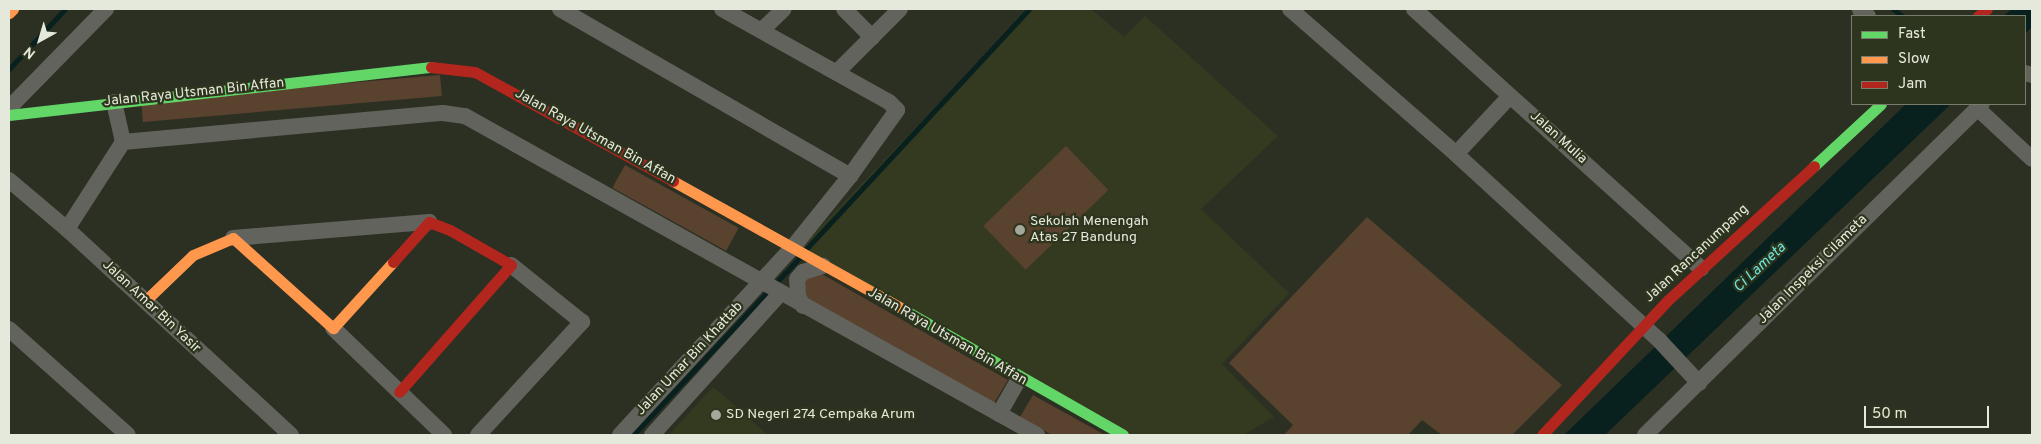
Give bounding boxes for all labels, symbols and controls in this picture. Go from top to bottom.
north arrow [15,15,65,65]
legend [1851,15,2026,105]
text: Fast [1898,25,1926,44]
text: N [21,42,40,62]
text: Slow [1898,50,1930,69]
street label: Jalan Raya Utsman Bin Affan [103,75,285,111]
text: Jam [1898,75,1927,94]
street label: Jalan Raya Utsman Bin Affan [511,86,679,188]
street label: Jalan Mulia [1526,108,1590,168]
street label: Jalan Rancanumpang [1641,201,1753,307]
street label: Jalan Inspeksi Cilameta [1755,212,1871,328]
place label: Sekolah Menengah Atas 27 Bandung [1030,214,1149,246]
marker: Sekolah Menengah Atas 27 Bandung [1014,224,1026,236]
water label: Ci Lameta [1730,239,1790,297]
street label: Jalan Amar Bin Yasir [98,257,204,357]
street label: Jalan Raya Utsman Bin Affan [864,284,1030,390]
street label: Jalan Umar Bin Khattab [633,299,747,419]
scale bar [1866,396,1991,428]
text: 50 m [1872,405,1907,424]
place label: SD Negeri 274 Cempaka Arum [726,407,916,423]
marker: SD Negeri 274 Cempaka Arum [710,409,722,421]

